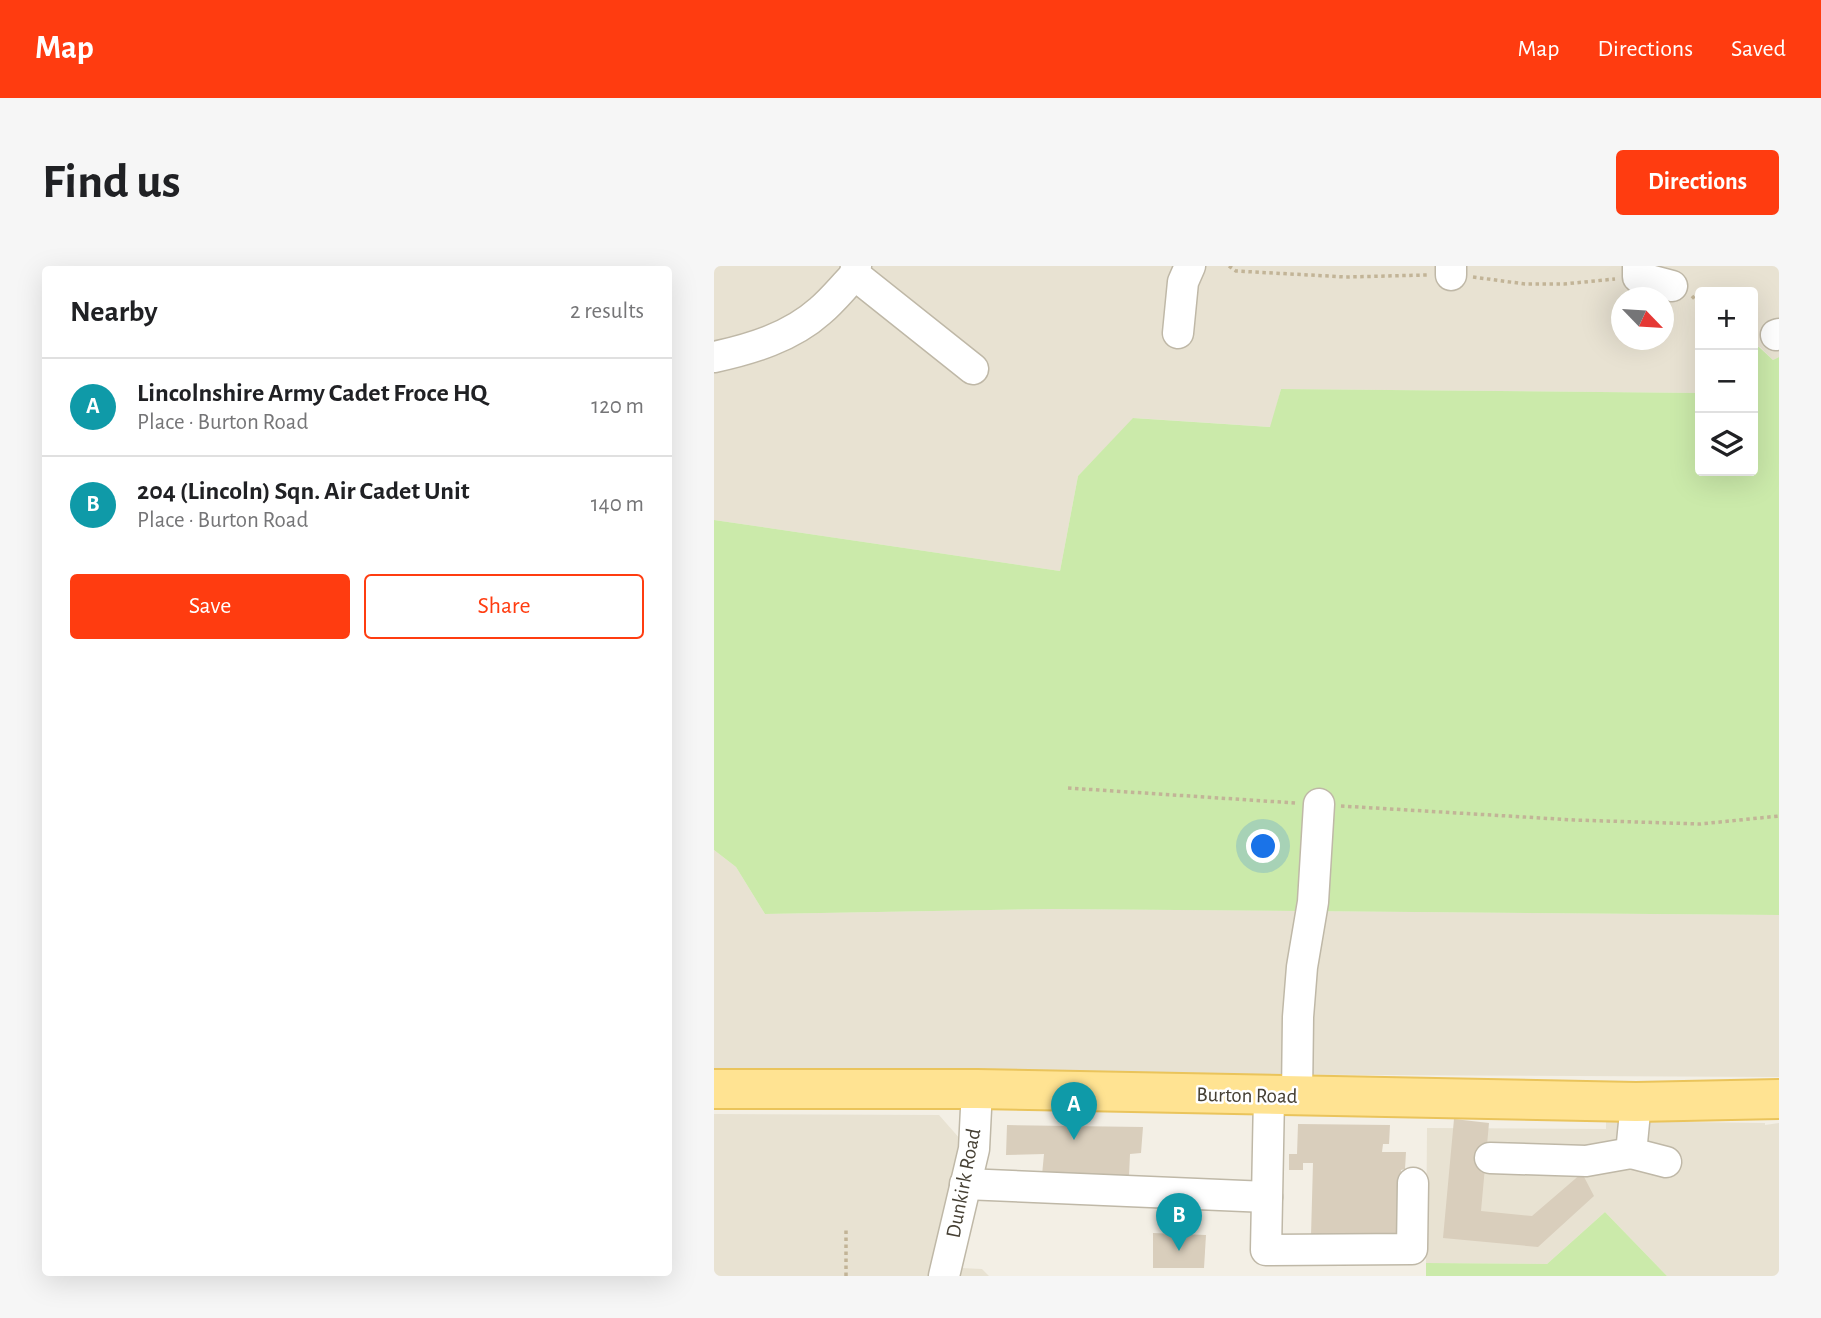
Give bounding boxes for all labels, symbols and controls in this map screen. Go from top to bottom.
text: Map [35,32,94,65]
text: Map [1517,37,1559,61]
text: Directions [1597,37,1693,61]
text: Saved [1731,37,1786,61]
button: Directions [1616,150,1779,215]
text: Find us [42,158,181,207]
north arrow [1611,287,1674,350]
map controls [1695,287,1758,476]
button: + [1695,287,1758,350]
text: Nearby [70,297,158,327]
text: 2 results [570,300,644,323]
button: − [1695,350,1758,413]
text: Lincolnshire Army Cadet Froce HQ [137,380,487,406]
text: A [86,395,100,418]
text: 120 m [591,395,644,418]
text: Place · Burton Road [137,411,308,434]
button: layers [1695,413,1758,476]
text: 204 (Lincoln) Sqn. Air Cadet Unit [137,478,470,504]
text: B [86,493,100,516]
text: 140 m [591,493,644,516]
text: Place · Burton Road [137,509,308,532]
button: Save [70,574,350,639]
button: Share [364,574,644,639]
your location [1246,829,1280,863]
pin: A [1051,1082,1097,1140]
street label: Burton Road [1196,1084,1298,1107]
street label: Dunkirk Road [943,1126,984,1240]
pin: B [1156,1193,1202,1251]

